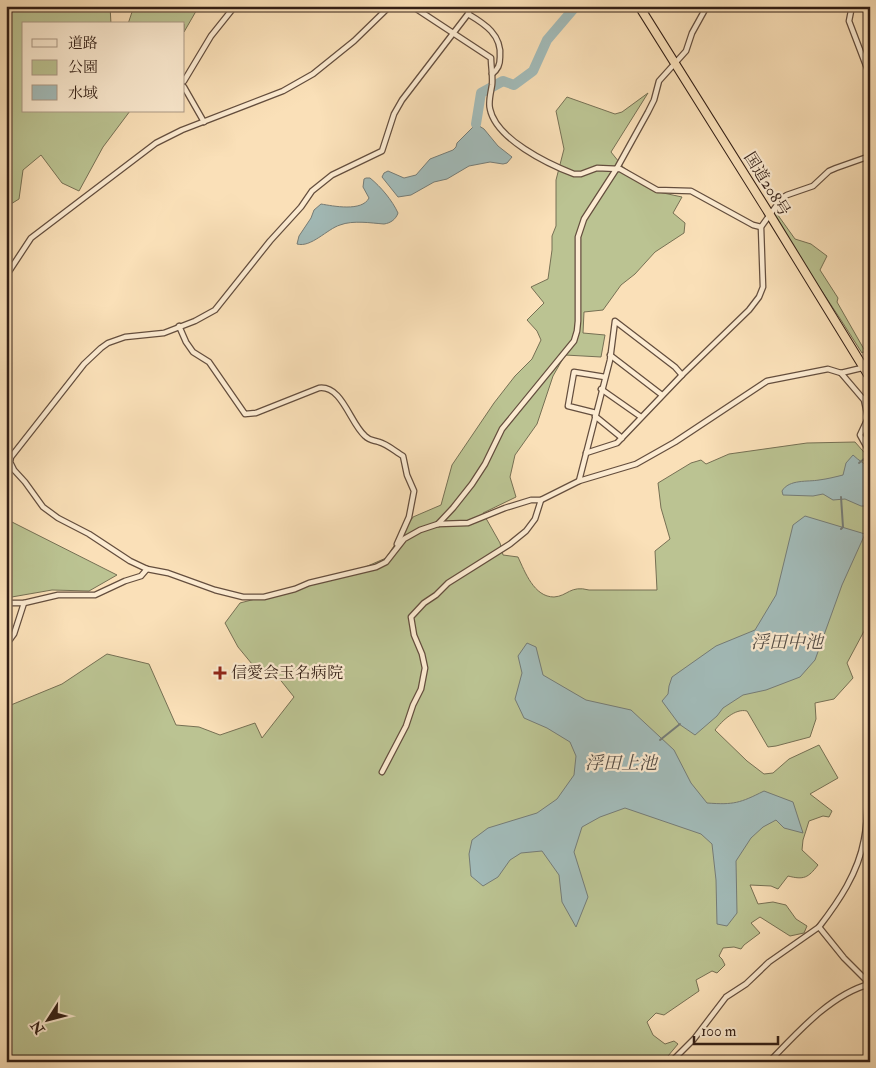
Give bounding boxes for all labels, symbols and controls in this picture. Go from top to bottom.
legend [22,22,185,112]
text: 道路 [68,34,98,53]
text: 公園 [68,58,98,77]
text: 水域 [68,84,98,103]
street label: 国道208号 [739,148,795,220]
water label: 浮田中池 [751,631,825,654]
place label: 信愛会玉名病院 [231,663,343,683]
marker: 信愛会玉名病院 [213,666,227,680]
water label: 浮田上池 [585,752,659,775]
north arrow [22,996,72,1046]
scale bar [694,1013,777,1045]
text: N [27,1017,49,1038]
text: 100 m [701,1022,737,1041]

